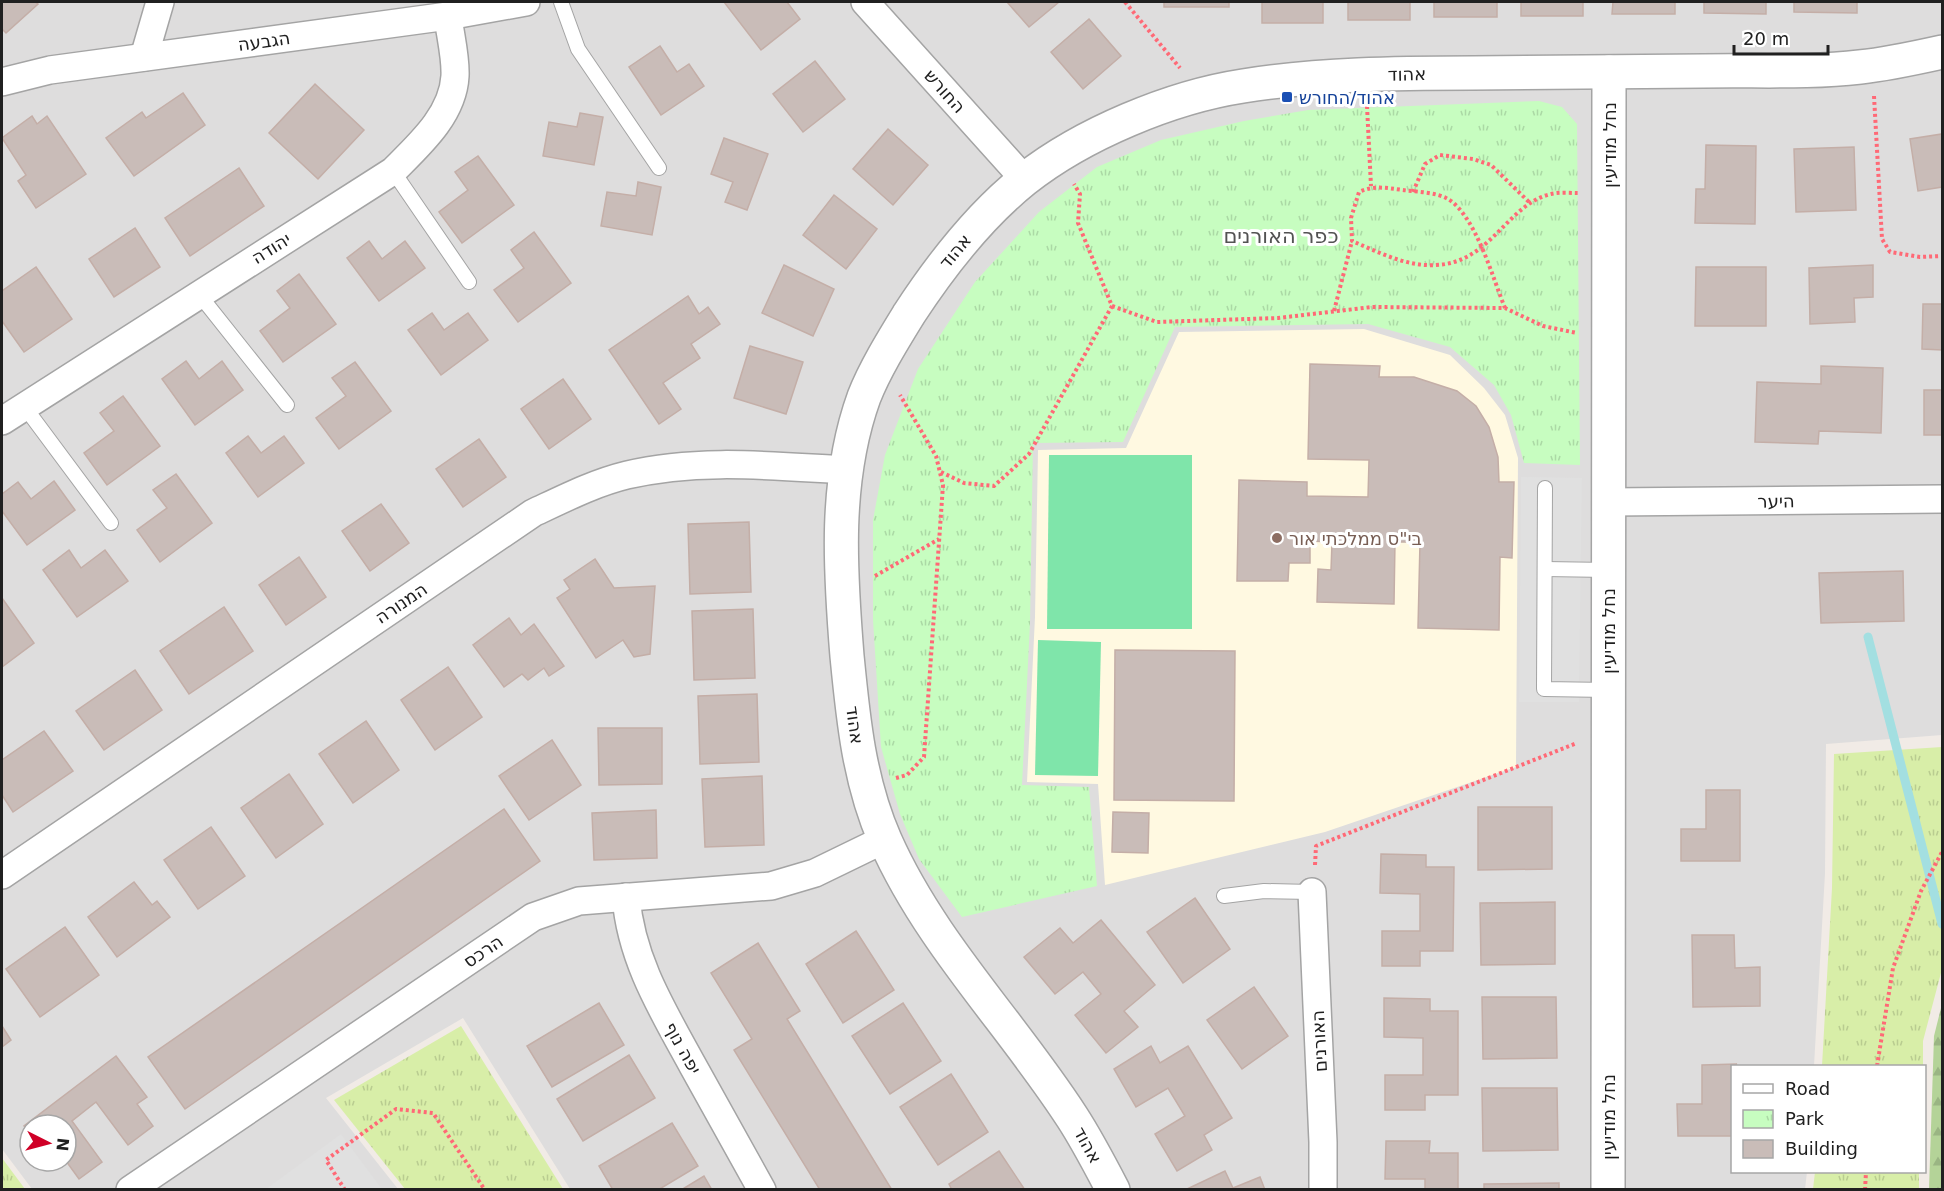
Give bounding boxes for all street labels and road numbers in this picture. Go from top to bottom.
street label: הגבעה [236,27,292,55]
street label: אהוד [1388,63,1426,85]
street label: החורש [920,65,970,117]
street label: נחל מודיעין [1599,102,1620,188]
street label: יהודה [248,228,294,268]
street label: אהוד [935,229,975,273]
street label: היער [1757,490,1795,512]
street label: המנורה [371,578,431,628]
street label: נחל מודיעין [1598,588,1619,674]
street label: אהוד [842,704,868,746]
street label: הרכס [459,930,507,972]
street label: האורנים [1307,1009,1331,1073]
street label: יפה נוף [660,1018,706,1078]
street label: נחל מודיעין [1598,1074,1619,1160]
street label: אהוד [1069,1123,1107,1167]

